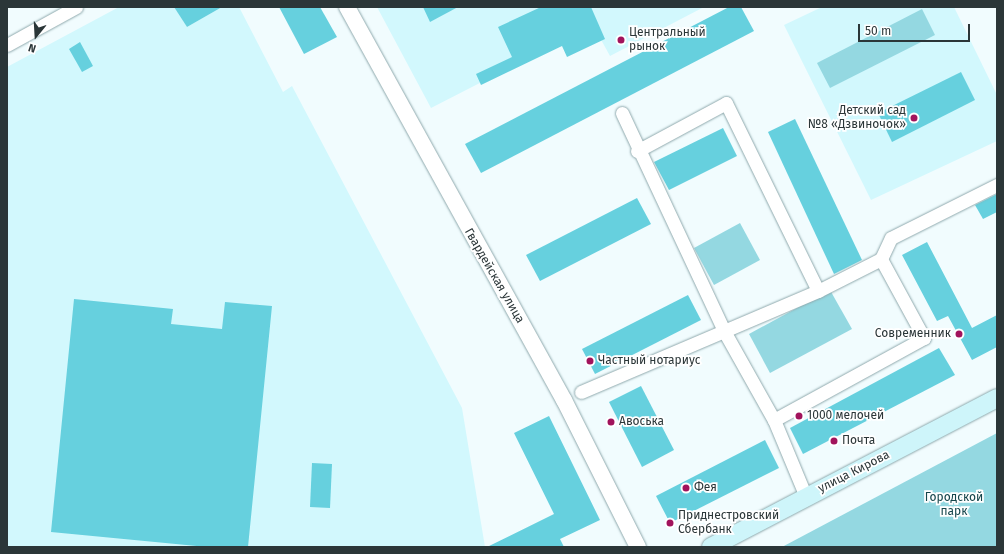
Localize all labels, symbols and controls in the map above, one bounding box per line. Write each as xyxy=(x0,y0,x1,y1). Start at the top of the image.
north arrow xyxy=(16,16,56,56)
scale bar xyxy=(860,16,972,42)
text: 50 m xyxy=(865,24,891,38)
place label: Центральный рынок xyxy=(629,26,706,54)
marker: Центральный рынок xyxy=(616,35,626,45)
text: N xyxy=(27,41,38,55)
place label: Детский сад №8 «Дзвиночок» xyxy=(808,104,906,132)
marker: Детский сад №8 «Дзвиночок» xyxy=(909,113,919,123)
street label: Гвардейская улица xyxy=(461,226,527,326)
place label: Современник xyxy=(875,327,951,341)
marker: Современник xyxy=(954,329,964,339)
place label: Частный нотариус xyxy=(598,354,701,368)
marker: Частный нотариус xyxy=(585,356,595,366)
place label: 1000 мелочей xyxy=(807,409,884,423)
marker: 1000 мелочей xyxy=(794,411,804,421)
place label: Авоська xyxy=(619,415,664,429)
marker: Авоська xyxy=(606,417,616,427)
place label: Почта xyxy=(842,434,875,448)
marker: Почта xyxy=(829,436,839,446)
street label: улица Кирова xyxy=(816,448,892,496)
place label: Фея xyxy=(694,481,717,495)
marker: Фея xyxy=(681,483,691,493)
park label: Городской парк xyxy=(925,491,983,519)
place label: Приднестровский Сбербанк xyxy=(678,509,779,537)
marker: Приднестровский Сбербанк xyxy=(665,518,675,528)

